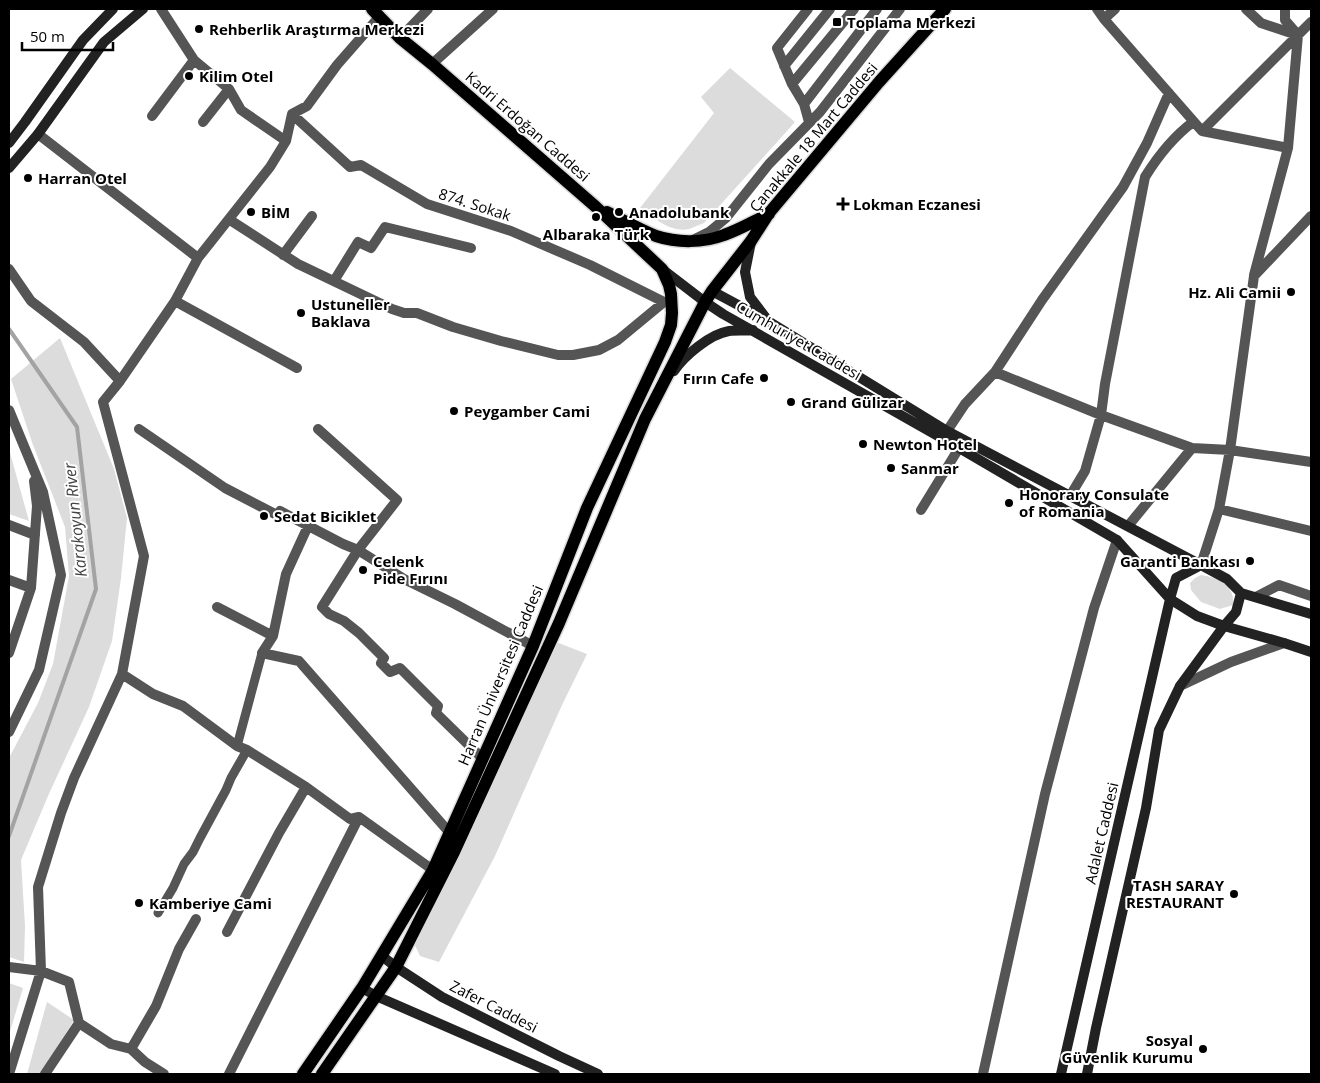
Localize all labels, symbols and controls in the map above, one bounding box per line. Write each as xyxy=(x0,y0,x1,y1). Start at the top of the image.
place label: Toplama Merkezi xyxy=(847,12,976,32)
marker: Toplama Merkezi xyxy=(831,16,843,28)
place label: Rehberlik Araştırma Merkezi xyxy=(209,19,424,39)
scale bar xyxy=(22,20,114,52)
marker: Rehberlik Araştırma Merkezi xyxy=(193,23,205,35)
text: 50 m xyxy=(30,26,65,46)
street label: Çanakkale 18 Mart Caddesi xyxy=(745,58,881,216)
place label: Kilim Otel xyxy=(199,66,273,86)
street label: Kadri Erdoğan Caddesi xyxy=(462,67,594,185)
marker: Kilim Otel xyxy=(183,70,195,82)
place label: Harran Otel xyxy=(38,168,127,188)
marker: Harran Otel xyxy=(22,172,34,184)
street label: 874. Sokak xyxy=(436,183,514,225)
place label: Lokman Eczanesi xyxy=(853,194,981,214)
marker: Lokman Eczanesi xyxy=(837,198,849,210)
place label: BİM xyxy=(261,202,290,222)
place label: Anadolubank xyxy=(629,202,730,222)
marker: BİM xyxy=(245,206,257,218)
marker: Anadolubank xyxy=(613,206,625,218)
marker: Albaraka Türk xyxy=(590,211,602,223)
place label: Albaraka Türk xyxy=(543,224,650,244)
place label: Hz. Ali Camii xyxy=(1188,282,1281,302)
marker: Hz. Ali Camii xyxy=(1285,286,1297,298)
place label: Ustuneller Baklava xyxy=(311,294,390,331)
street label: Cumhuriyet Caddesi xyxy=(733,296,865,384)
marker: Ustuneller Baklava xyxy=(295,307,307,319)
place label: Fırın Cafe xyxy=(683,368,754,388)
marker: Fırın Cafe xyxy=(758,372,770,384)
place label: Grand Gülizar xyxy=(801,392,904,412)
marker: Grand Gülizar xyxy=(785,396,797,408)
place label: Peygamber Cami xyxy=(464,401,590,421)
marker: Peygamber Cami xyxy=(448,405,460,417)
place label: Newton Hotel xyxy=(873,434,977,454)
marker: Newton Hotel xyxy=(857,438,869,450)
place label: Sanmar xyxy=(901,458,959,478)
water label: Karakoyun River xyxy=(58,461,92,578)
marker: Sanmar xyxy=(885,462,897,474)
place label: Honorary Consulate of Romania xyxy=(1019,484,1169,521)
marker: Honorary Consulate of Romania xyxy=(1003,497,1015,509)
place label: Sedat Biciklet xyxy=(274,506,377,526)
marker: Sedat Biciklet xyxy=(258,510,270,522)
place label: Celenk Pide Fırını xyxy=(373,551,448,588)
place label: Garanti Bankası xyxy=(1120,551,1240,571)
marker: Garanti Bankası xyxy=(1244,555,1256,567)
marker: Celenk Pide Fırını xyxy=(357,564,369,576)
street label: Harran Üniversitesi Caddesi xyxy=(453,582,547,768)
street label: Adalet Caddesi xyxy=(1080,780,1122,886)
place label: TASH SARAY RESTAURANT xyxy=(1126,875,1225,912)
marker: TASH SARAY RESTAURANT xyxy=(1228,888,1240,900)
place label: Kamberiye Cami xyxy=(149,893,272,913)
marker: Kamberiye Cami xyxy=(133,897,145,909)
street label: Zafer Caddesi xyxy=(447,975,541,1037)
place label: Sosyal Güvenlik Kurumu xyxy=(1062,1030,1193,1067)
marker: Sosyal Güvenlik Kurumu xyxy=(1197,1043,1209,1055)

